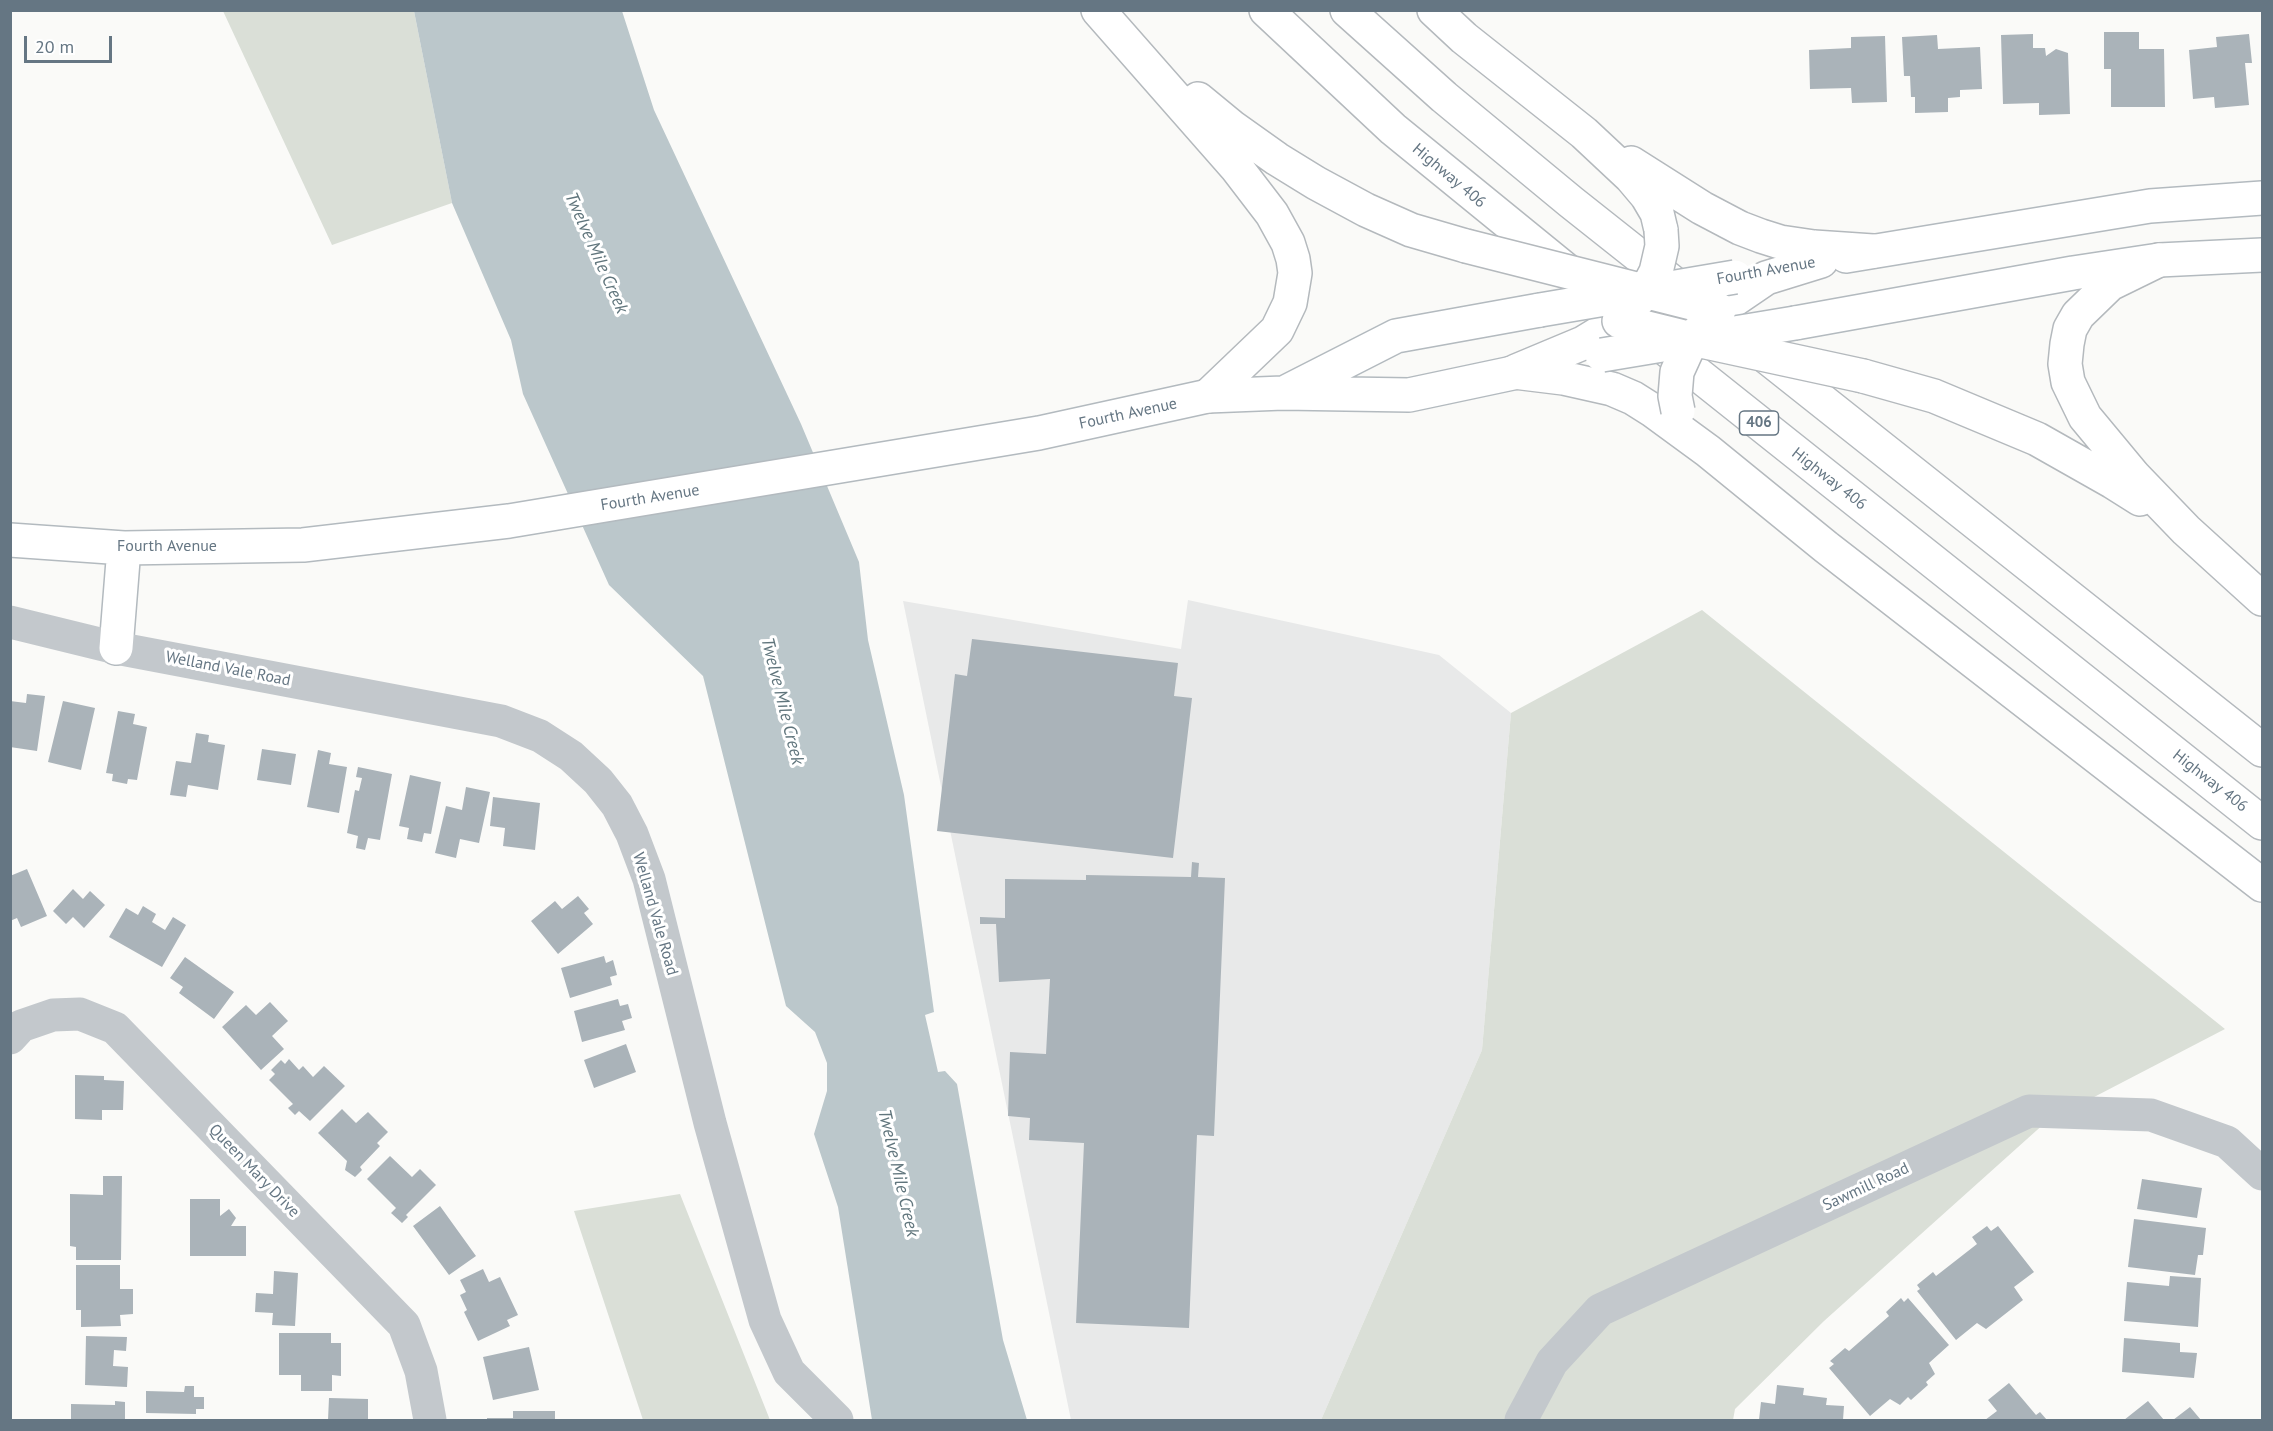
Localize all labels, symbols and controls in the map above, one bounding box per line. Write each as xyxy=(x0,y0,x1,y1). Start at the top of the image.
scale bar xyxy=(27,24,116,62)
text: 20 m xyxy=(35,35,74,58)
street label: Highway 406 xyxy=(1408,140,1490,212)
water label: Twelve Mile Creek xyxy=(560,189,632,317)
street label: Fourth Avenue xyxy=(1715,253,1817,289)
street label: Fourth Avenue xyxy=(1077,394,1179,434)
road number: 406 xyxy=(1740,411,1778,435)
street label: Highway 406 xyxy=(1788,444,1870,514)
street label: Fourth Avenue xyxy=(599,481,701,515)
street label: Fourth Avenue xyxy=(117,536,217,556)
water label: Twelve Mile Creek xyxy=(756,635,808,767)
street label: Welland Vale Road xyxy=(164,647,292,691)
street label: Highway 406 xyxy=(2169,746,2251,816)
street label: Welland Vale Road xyxy=(628,850,682,978)
water label: Twelve Mile Creek xyxy=(873,1107,923,1239)
street label: Queen Mary Drive xyxy=(205,1120,303,1222)
street label: Sawmill Road xyxy=(1820,1159,1912,1215)

